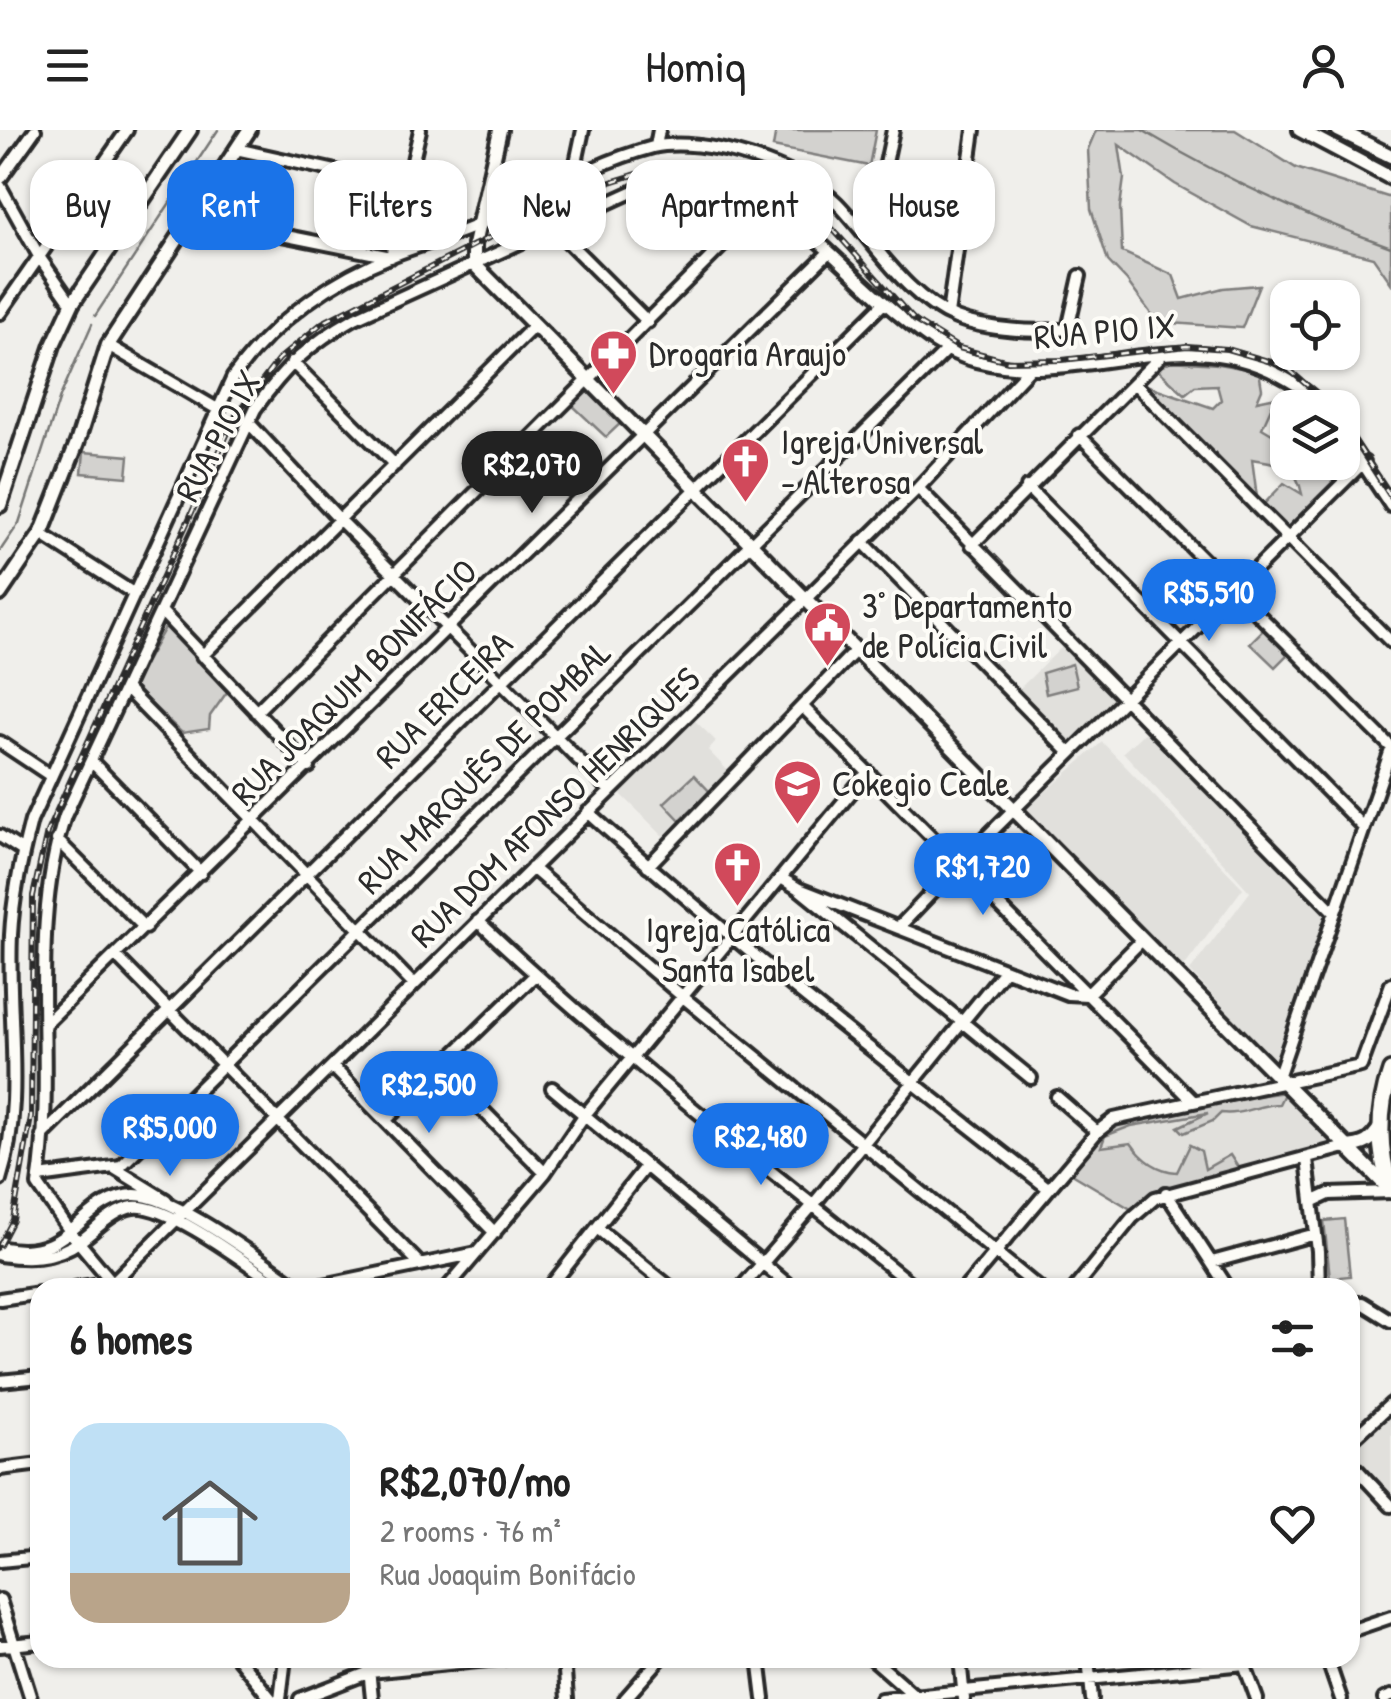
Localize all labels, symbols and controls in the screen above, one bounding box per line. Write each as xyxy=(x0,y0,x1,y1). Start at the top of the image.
text: Homiq xyxy=(645,35,746,96)
icon: menu xyxy=(40,38,95,93)
icon: person xyxy=(1296,38,1351,93)
chip: Buy xyxy=(30,160,147,250)
chip: Rent xyxy=(167,160,294,250)
chip: Filters xyxy=(314,160,467,250)
chip: New xyxy=(487,160,606,250)
chip: Apartment xyxy=(626,160,833,250)
chip: House xyxy=(853,160,995,250)
map controls xyxy=(1270,280,1360,480)
button: locate xyxy=(1270,280,1360,370)
street label: RUA PIO IX xyxy=(1032,301,1178,360)
pharmacy icon: Drogaria Araujo xyxy=(588,328,640,396)
place label: Drogaria Araujo xyxy=(649,330,846,377)
street label: RUA PIO IX xyxy=(163,362,272,510)
button: layers xyxy=(1270,390,1360,480)
place label: Igreja Universal - Alterosa xyxy=(781,418,984,505)
pin: R$2,070 xyxy=(440,431,624,516)
church icon: Igreja Universal - Alterosa xyxy=(720,436,772,504)
text: R$2,070 xyxy=(484,442,580,485)
street label: RUA JOAQUIM BONIFÁCIO xyxy=(220,548,487,815)
pin: R$5,510 xyxy=(1117,559,1301,644)
text: R$5,510 xyxy=(1164,570,1254,613)
place label: 3° Departamento de Polícia Civil xyxy=(862,582,1072,669)
public building icon: 3° Departamento de Polícia Civil xyxy=(801,600,853,668)
street label: RUA ERICEIRA xyxy=(365,621,522,778)
street label: RUA MARQUÊS DE POMBAL xyxy=(346,629,621,904)
street label: RUA DOM AFONSO HENRIQUES xyxy=(400,656,710,957)
school or university icon: Cokegio Ceale xyxy=(771,758,823,826)
place label: Cokegio Ceale xyxy=(832,760,1009,807)
pin: R$1,720 xyxy=(891,833,1075,918)
church icon: Igreja Católica Santa Isabel xyxy=(712,840,764,908)
text: R$1,720 xyxy=(936,844,1030,887)
place label: Igreja Católica Santa Isabel xyxy=(646,906,831,993)
pin: R$2,500 xyxy=(337,1051,521,1136)
text: R$2,500 xyxy=(382,1062,476,1105)
pin: R$5,000 xyxy=(78,1094,262,1179)
pin: R$2,480 xyxy=(669,1103,853,1188)
text: R$5,000 xyxy=(123,1105,217,1148)
text: R$2,480 xyxy=(715,1114,807,1157)
text: 6 homes xyxy=(70,1310,192,1367)
icon: filters xyxy=(1265,1311,1320,1366)
text: R$2,070/mo xyxy=(380,1452,570,1509)
icon: home xyxy=(150,1463,270,1583)
icon: heart xyxy=(1265,1496,1320,1551)
text: 2 rooms · 76 m² xyxy=(380,1509,561,1552)
text: Rua Joaquim Bonifácio xyxy=(380,1552,636,1595)

